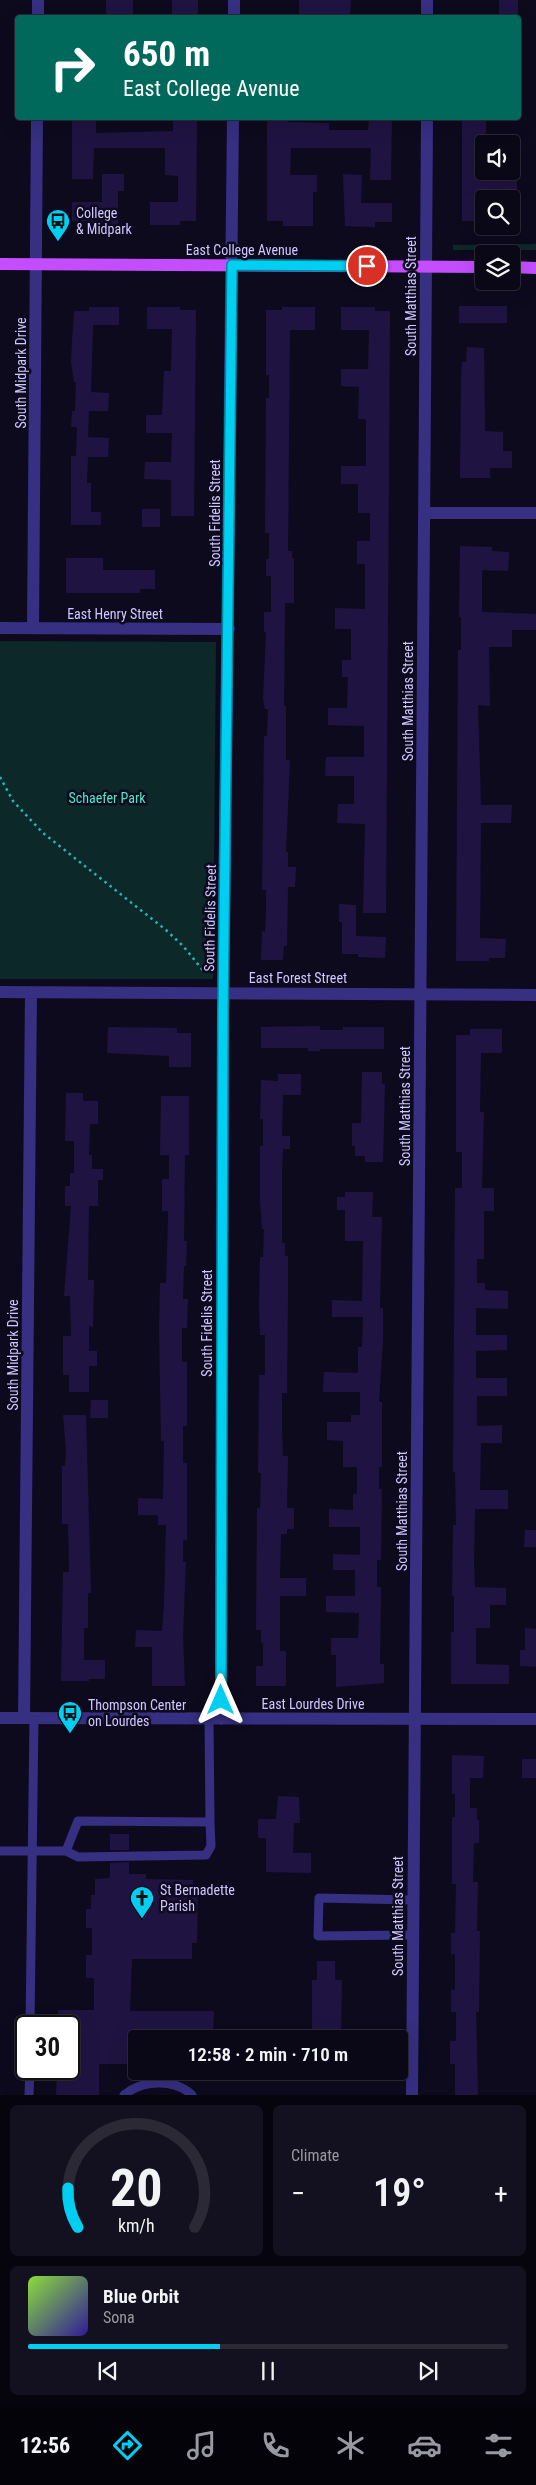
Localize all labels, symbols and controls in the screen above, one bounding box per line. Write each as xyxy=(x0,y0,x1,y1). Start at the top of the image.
text: 650 m xyxy=(123,34,210,75)
icon: right xyxy=(40,35,105,100)
text: East College Avenue xyxy=(123,76,300,101)
map controls xyxy=(475,135,520,290)
button: sound xyxy=(475,135,520,180)
button: search xyxy=(475,190,520,235)
place label: College & Midpark xyxy=(76,205,132,237)
bus stop icon: College & Midpark xyxy=(45,208,71,242)
street label: South Matthias Street xyxy=(403,236,419,356)
street label: East College Avenue xyxy=(186,242,299,258)
pin xyxy=(346,245,388,287)
button: layers xyxy=(475,245,520,290)
icon: arrive xyxy=(353,252,381,280)
street label: South Midpark Drive xyxy=(13,317,29,429)
street label: South Fidelis Street xyxy=(207,459,223,567)
street label: East Henry Street xyxy=(67,606,163,622)
street label: South Matthias Street xyxy=(400,641,416,761)
park label: Schaefer Park xyxy=(68,790,146,806)
street label: South Fidelis Street xyxy=(201,864,219,972)
street label: East Forest Street xyxy=(249,970,347,986)
street label: South Matthias Street xyxy=(397,1046,413,1166)
street label: South Fidelis Street xyxy=(199,1269,215,1377)
street label: South Midpark Drive xyxy=(5,1299,21,1411)
street label: South Matthias Street xyxy=(394,1451,410,1571)
position arrow xyxy=(194,1673,246,1725)
street label: East Lourdes Drive xyxy=(261,1696,365,1712)
place label: Thompson Center on Lourdes xyxy=(88,1697,186,1729)
bus stop icon: Thompson Center on Lourdes xyxy=(57,1700,83,1734)
street label: South Matthias Street xyxy=(390,1856,406,1976)
place label: St Bernadette Parish xyxy=(160,1882,235,1914)
church icon: St Bernadette Parish xyxy=(129,1885,155,1919)
speed limit sign: 30 xyxy=(15,2015,80,2080)
text: 12:58 · 2 min · 710 m xyxy=(188,2043,348,2066)
text: Climate xyxy=(291,2146,339,2165)
text: 20 xyxy=(110,2158,163,2219)
text: 19° xyxy=(373,2171,426,2215)
text: − xyxy=(291,2177,305,2210)
text: + xyxy=(494,2177,508,2210)
text: km/h xyxy=(118,2215,155,2236)
text: Blue Orbit xyxy=(103,2285,179,2308)
text: Sona xyxy=(103,2308,135,2327)
icon: previous xyxy=(94,2357,122,2385)
icon: pause xyxy=(254,2357,282,2385)
icon: next xyxy=(414,2357,442,2385)
icon: directions xyxy=(110,2428,145,2463)
icon: music xyxy=(184,2428,219,2463)
icon: phone xyxy=(258,2428,293,2463)
icon: climate xyxy=(333,2428,368,2463)
icon: car xyxy=(407,2428,442,2463)
icon: filters xyxy=(481,2428,516,2463)
text: 12:56 xyxy=(20,2433,70,2458)

